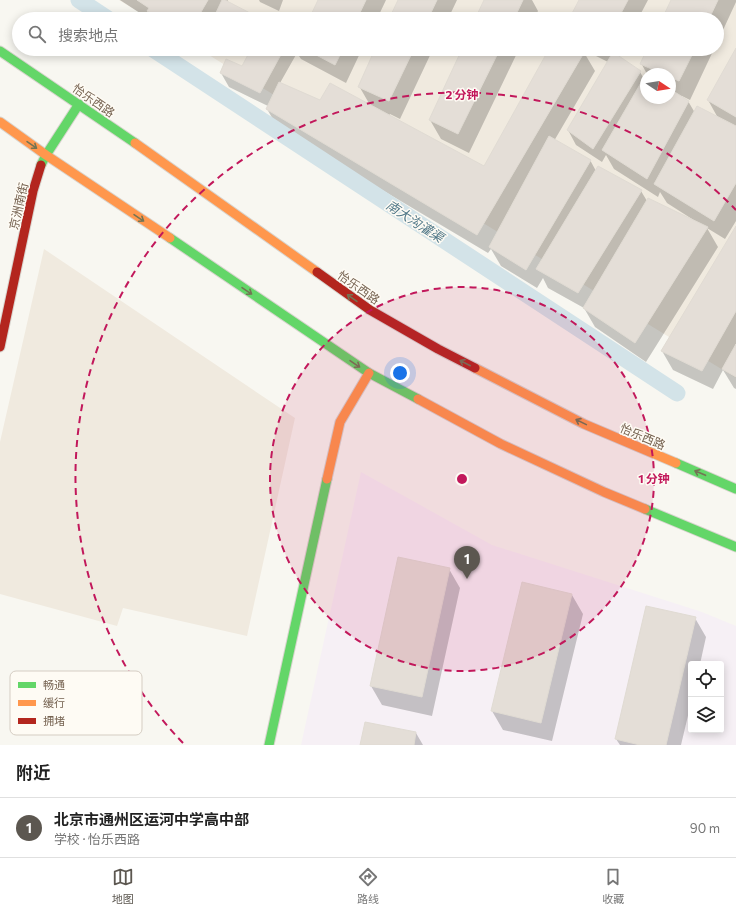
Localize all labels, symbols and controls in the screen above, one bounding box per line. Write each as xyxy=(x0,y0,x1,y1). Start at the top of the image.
search box xyxy=(12,12,724,56)
icon: search xyxy=(26,23,48,45)
text: 搜索地点 xyxy=(58,26,118,44)
north arrow xyxy=(640,68,676,104)
street label: 怡乐西路 xyxy=(70,80,118,120)
text: 2 分钟 xyxy=(445,87,479,101)
one-way arrow xyxy=(26,141,37,149)
street label: 京洲南街 xyxy=(6,181,30,231)
water label: 南大沟灌渠 xyxy=(383,197,448,246)
one-way arrow xyxy=(133,214,144,222)
street label: 怡乐西路 xyxy=(335,267,383,307)
one-way arrow xyxy=(241,287,252,295)
one-way arrow xyxy=(347,294,358,302)
one-way arrow xyxy=(459,359,471,366)
one-way arrow xyxy=(349,360,361,368)
your location xyxy=(390,363,410,383)
one-way arrow xyxy=(575,418,587,425)
street label: 怡乐西路 xyxy=(618,420,668,452)
one-way arrow xyxy=(695,469,707,476)
text: 1 分钟 xyxy=(638,471,670,485)
centre of rings xyxy=(455,472,469,486)
pin: 1 xyxy=(454,546,480,579)
map controls xyxy=(688,661,724,733)
button: locate xyxy=(688,661,724,697)
legend xyxy=(10,671,142,735)
text: 畅通 xyxy=(43,678,65,691)
text: 缓行 xyxy=(43,696,65,709)
button: layers xyxy=(688,697,724,733)
text: 拥堵 xyxy=(43,714,65,727)
text: 附近 xyxy=(16,762,50,783)
text: 北京市通州区运河中学高中部 xyxy=(54,810,249,828)
text: 1 xyxy=(26,820,32,836)
text: 90 m xyxy=(690,820,720,836)
text: 学校 · 怡乐西路 xyxy=(54,831,140,847)
tab: 地图 xyxy=(112,866,134,906)
tab: 路线 xyxy=(357,866,379,906)
tab: 收藏 xyxy=(602,866,624,906)

